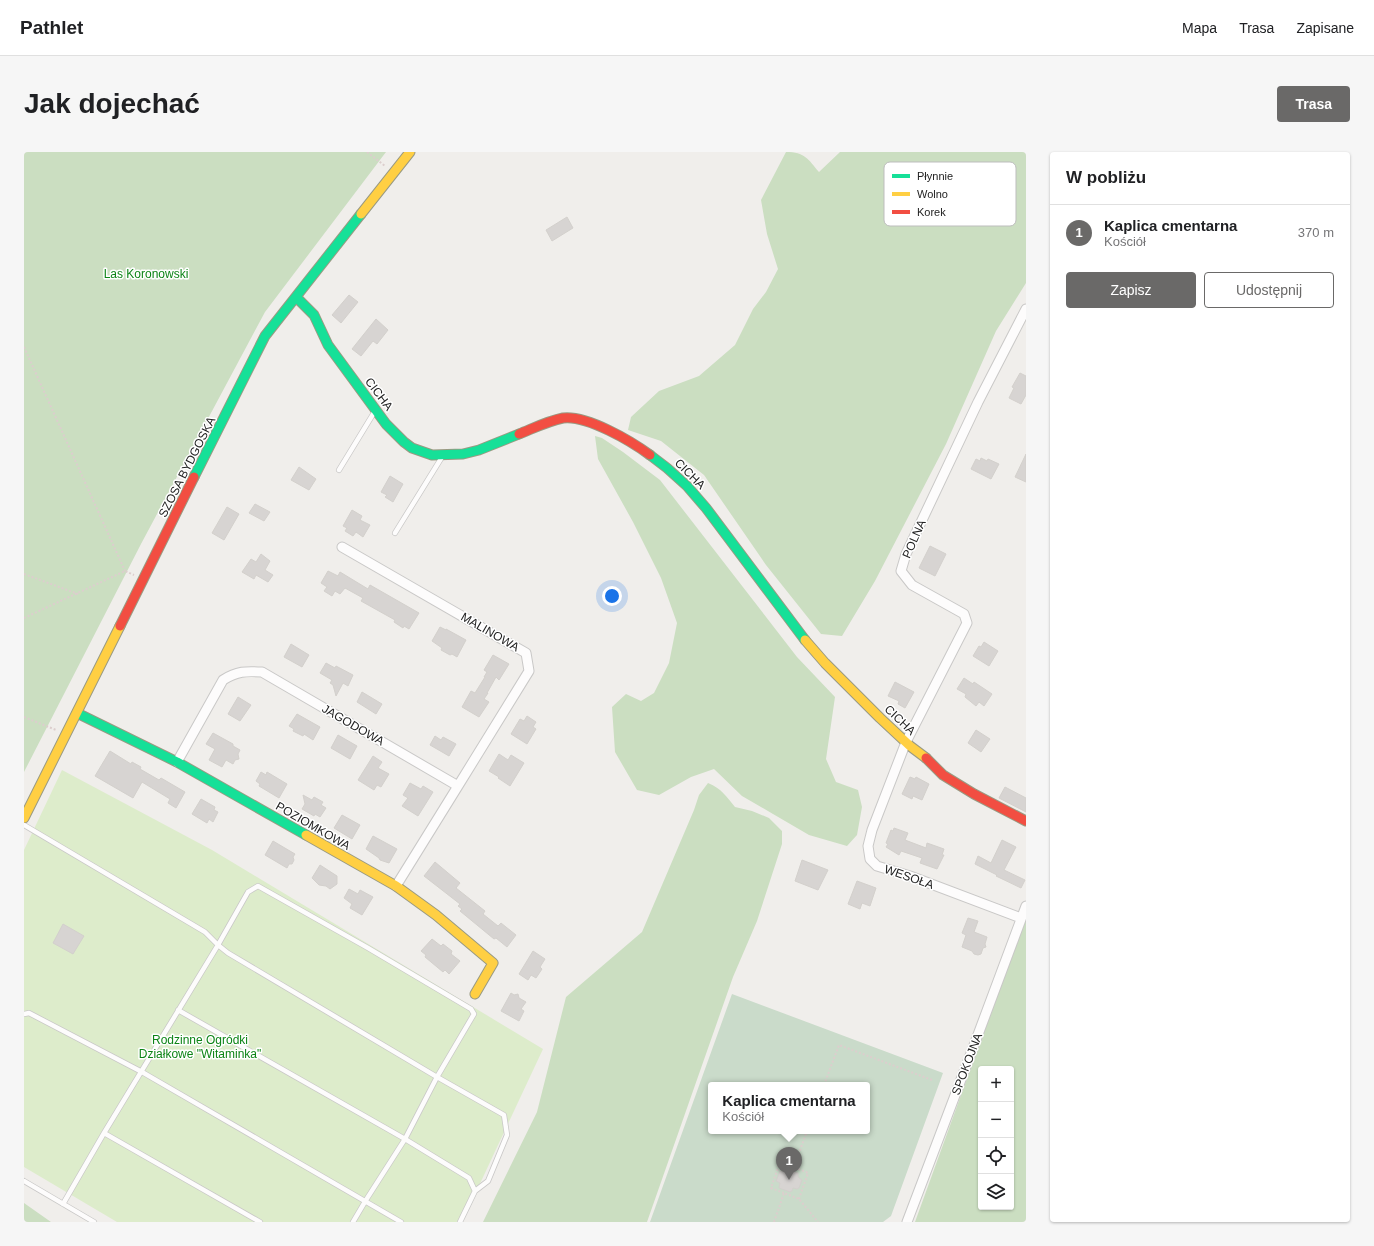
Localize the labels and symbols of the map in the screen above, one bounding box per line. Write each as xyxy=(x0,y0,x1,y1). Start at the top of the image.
legend xyxy=(884,162,1016,226)
text: Płynnie xyxy=(917,170,953,182)
text: Wolno xyxy=(917,188,948,200)
text: Korek xyxy=(917,206,946,218)
park label: Las Koronowski xyxy=(104,267,188,281)
street label: CICHA xyxy=(362,375,396,413)
street label: SZOSA BYDGOSKA xyxy=(156,415,218,519)
street label: CICHA xyxy=(672,456,708,492)
street label: POLNA xyxy=(899,518,929,560)
your location xyxy=(602,586,622,606)
street label: MALINOWA xyxy=(458,610,522,654)
street label: JAGODOWA xyxy=(319,702,387,748)
street label: CICHA xyxy=(882,702,918,738)
street label: POZIOMKOWA xyxy=(273,799,353,853)
street label: WESOŁA xyxy=(882,862,936,892)
street label: SPOKOJNA xyxy=(949,1031,985,1097)
park label: Rodzinne Ogródki Działkowe "Witaminka" xyxy=(139,1033,261,1061)
pin: 1 xyxy=(776,1147,802,1180)

